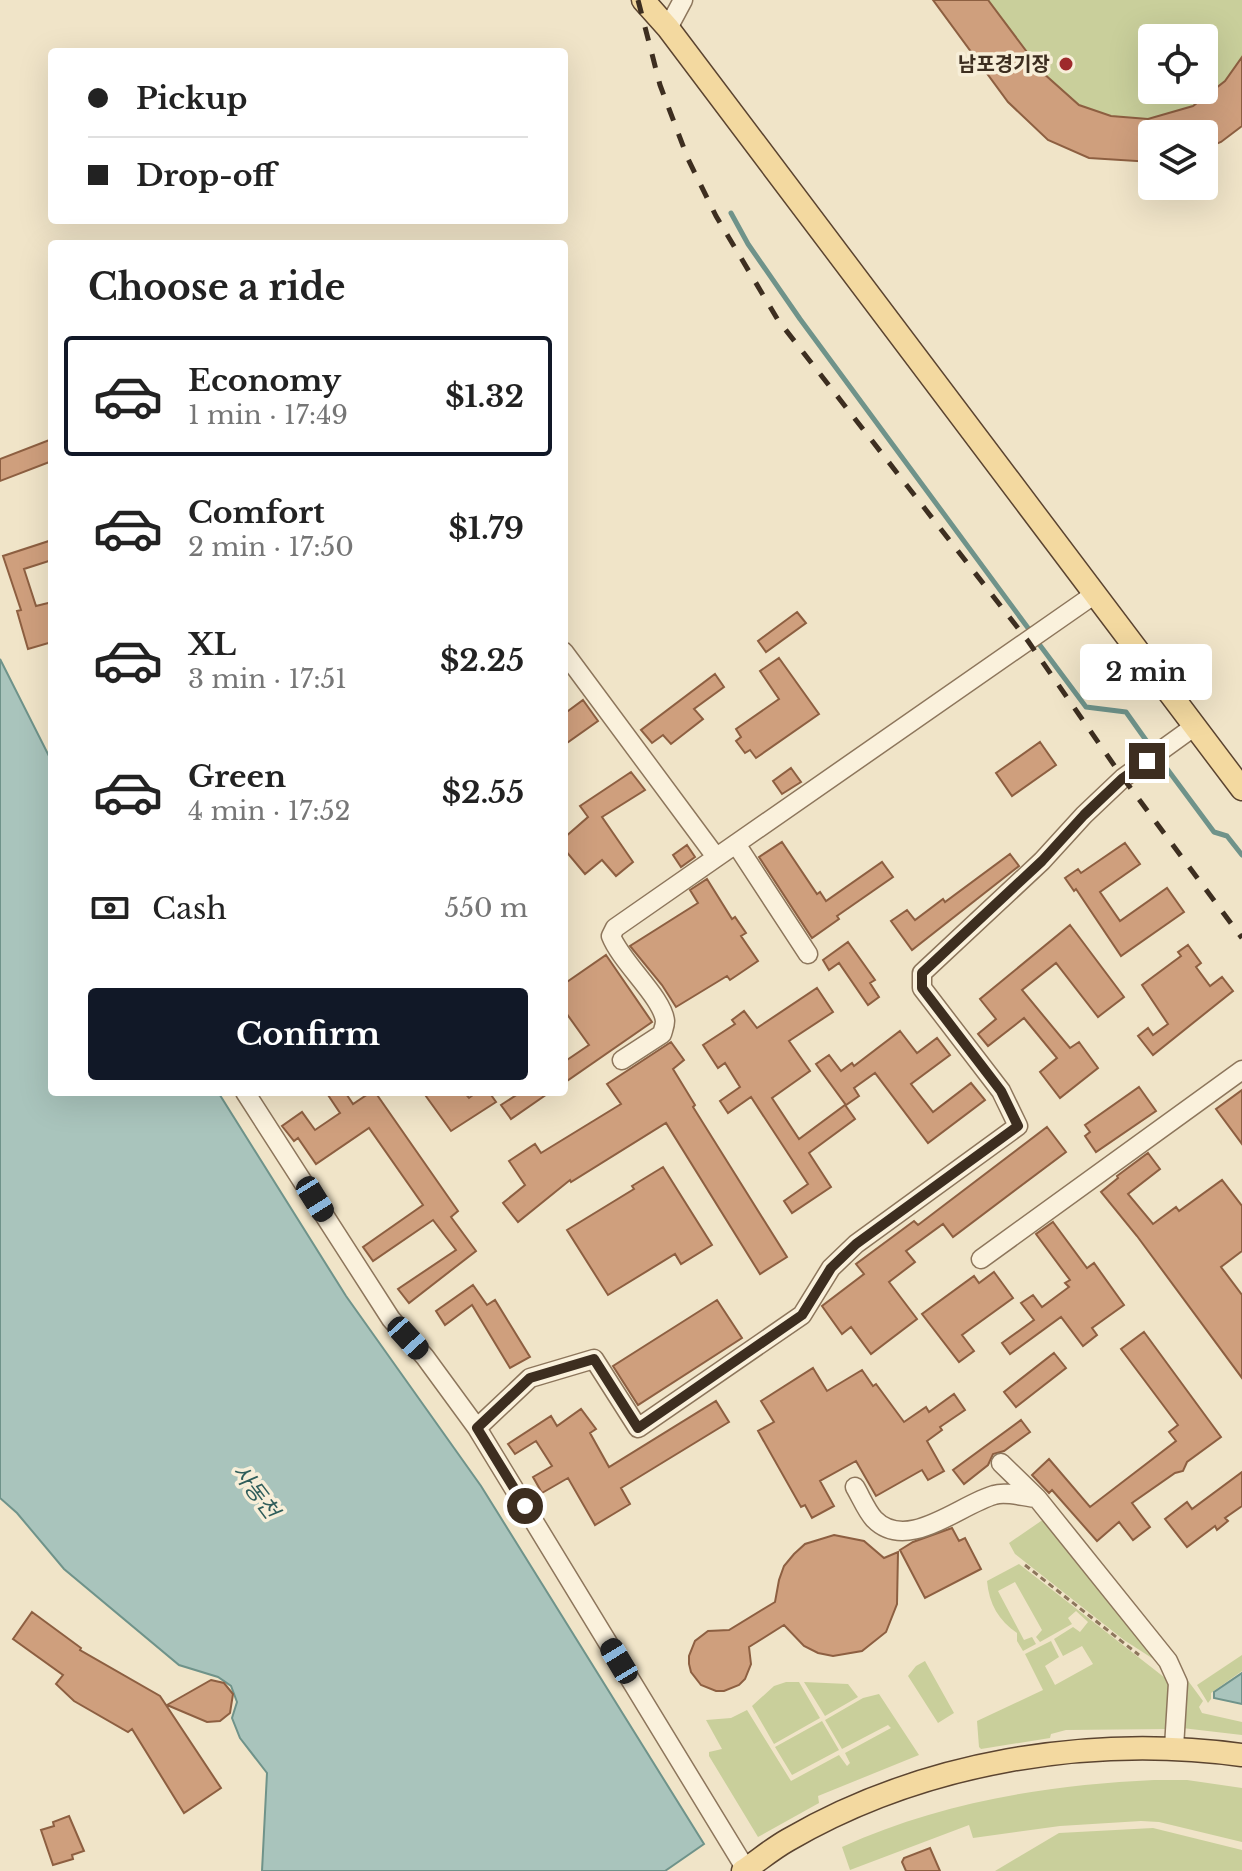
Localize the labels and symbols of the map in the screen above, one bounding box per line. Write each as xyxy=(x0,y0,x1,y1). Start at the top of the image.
place label: 남포경기장 xyxy=(958,52,1050,76)
marker: 남포경기장 xyxy=(1057,55,1075,73)
callout: 2 min xyxy=(1081,645,1213,701)
route end xyxy=(1129,743,1165,779)
car xyxy=(292,1172,338,1226)
car xyxy=(383,1312,433,1364)
water label: 사동천 xyxy=(227,1459,286,1526)
route start xyxy=(507,1488,543,1524)
car xyxy=(596,1634,642,1688)

